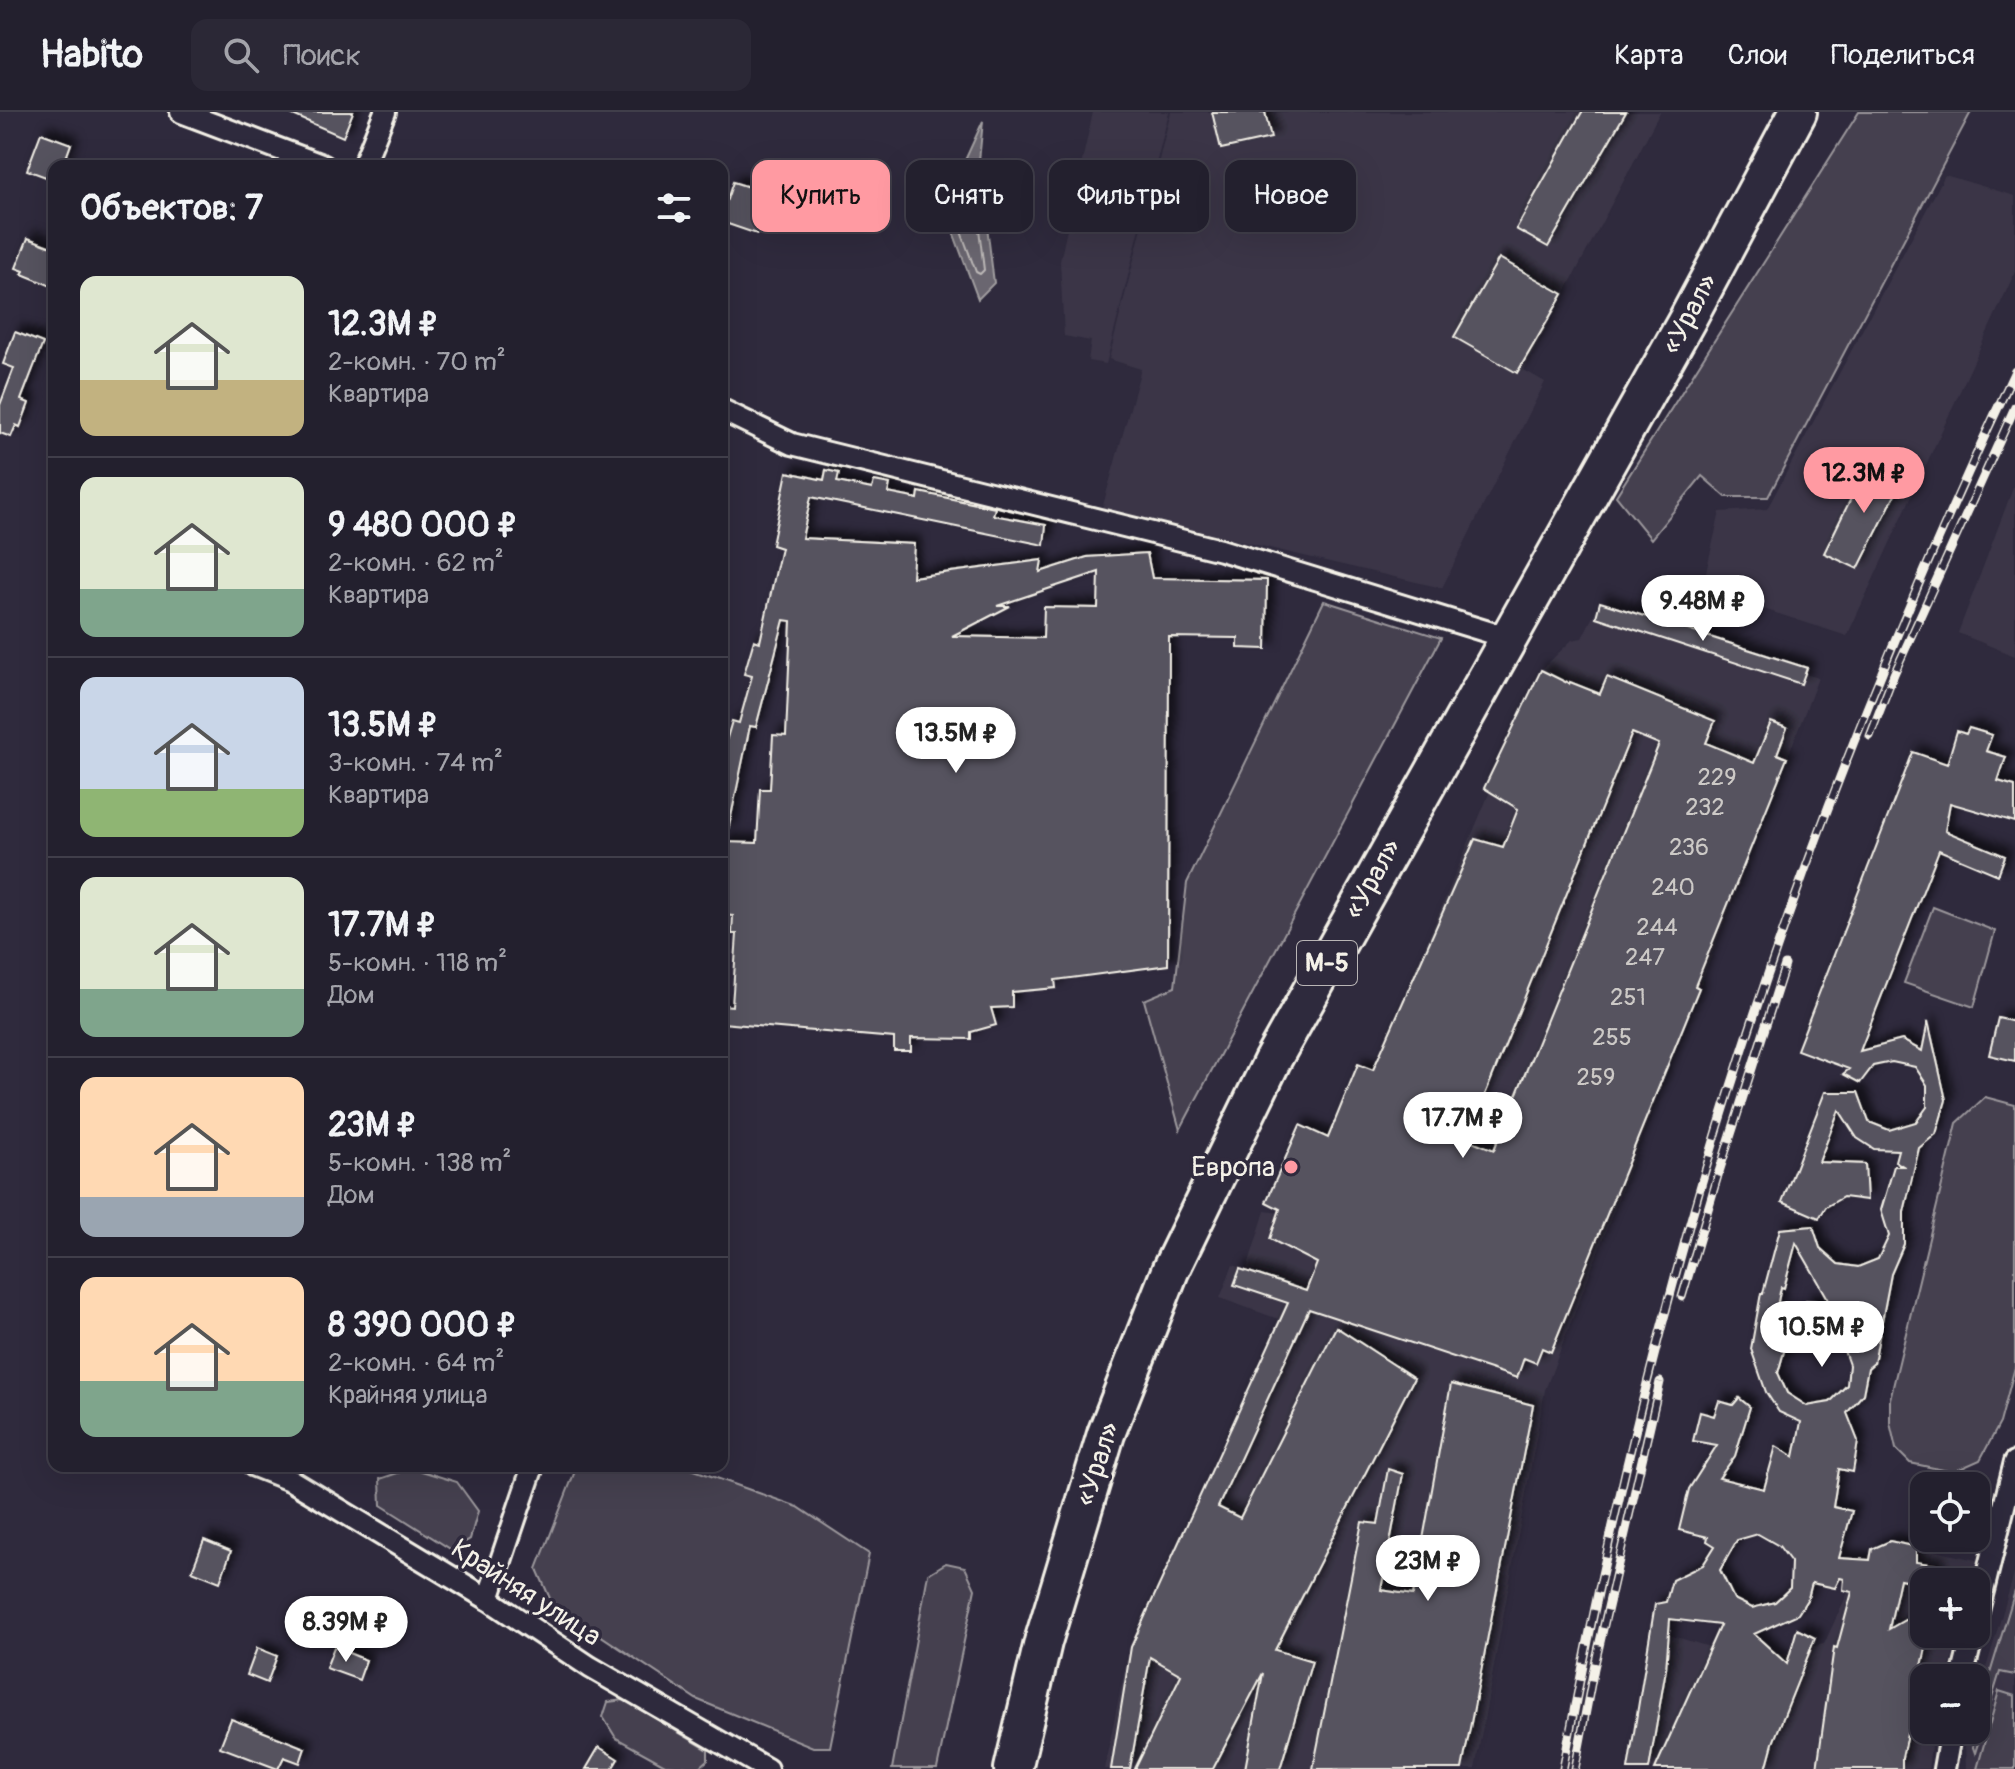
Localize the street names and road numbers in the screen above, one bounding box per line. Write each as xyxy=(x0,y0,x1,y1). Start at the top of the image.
street label: «Урал» xyxy=(1654,268,1726,360)
street label: «Урал» xyxy=(1337,833,1409,925)
road number: М-5 xyxy=(1297,941,1357,985)
street label: «Урал» xyxy=(1068,1418,1128,1510)
street label: Крайняя улица xyxy=(444,1532,608,1654)

